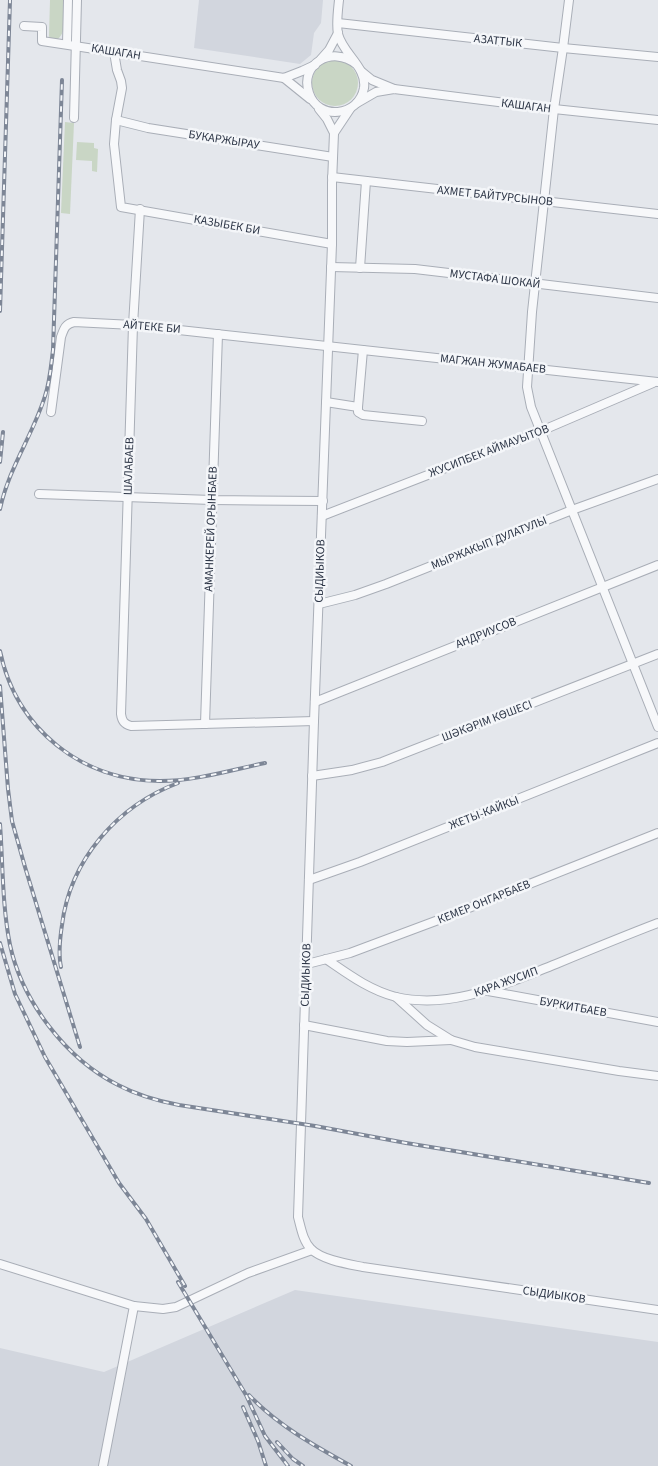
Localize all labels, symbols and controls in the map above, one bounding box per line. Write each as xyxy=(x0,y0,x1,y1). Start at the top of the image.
street label: АЗАТТЫК xyxy=(473,30,523,52)
street label: КАШАГАН xyxy=(90,40,142,64)
street label: КАШАГАН xyxy=(500,95,552,117)
street label: БУКАРЖЫРАУ xyxy=(187,126,262,154)
street label: АХМЕТ БАЙТУРСЫНОВ xyxy=(436,181,554,211)
street label: КАЗЫБЕК БИ xyxy=(192,211,262,239)
street label: МУСТАФА ШОКАЙ xyxy=(449,265,541,293)
street label: АЙТЕКЕ БИ xyxy=(123,316,181,338)
street label: МАГЖАН ЖУМАБАЕВ xyxy=(439,350,547,378)
street label: ЖУСИПБЕК АЙМАУЫТОВ xyxy=(426,420,552,482)
street label: ШАЛАБАЕВ xyxy=(119,437,139,495)
street label: АМАНКЕРЕЙ ОРЫНБАЕВ xyxy=(200,466,222,592)
street label: МЫРЖАКЫП ДУЛАТУЛЫ xyxy=(428,512,550,574)
street label: СЫДИЫКОВ xyxy=(310,539,330,603)
street label: АНДРИУСОВ xyxy=(453,613,519,653)
street label: ШӘКӘРІМ КӨШЕСІ xyxy=(439,696,535,746)
street label: ЖЕТЫ-КАЙКЫ xyxy=(446,792,522,834)
street label: КЕМЕР ОНГАРБАЕВ xyxy=(435,876,533,928)
street label: СЫДИЫКОВ xyxy=(296,943,316,1007)
street label: КАРА ЖУСИП xyxy=(472,963,540,1001)
street label: БУРКИТБАЕВ xyxy=(538,993,608,1021)
street label: СЫДИЫКОВ xyxy=(521,1282,587,1308)

